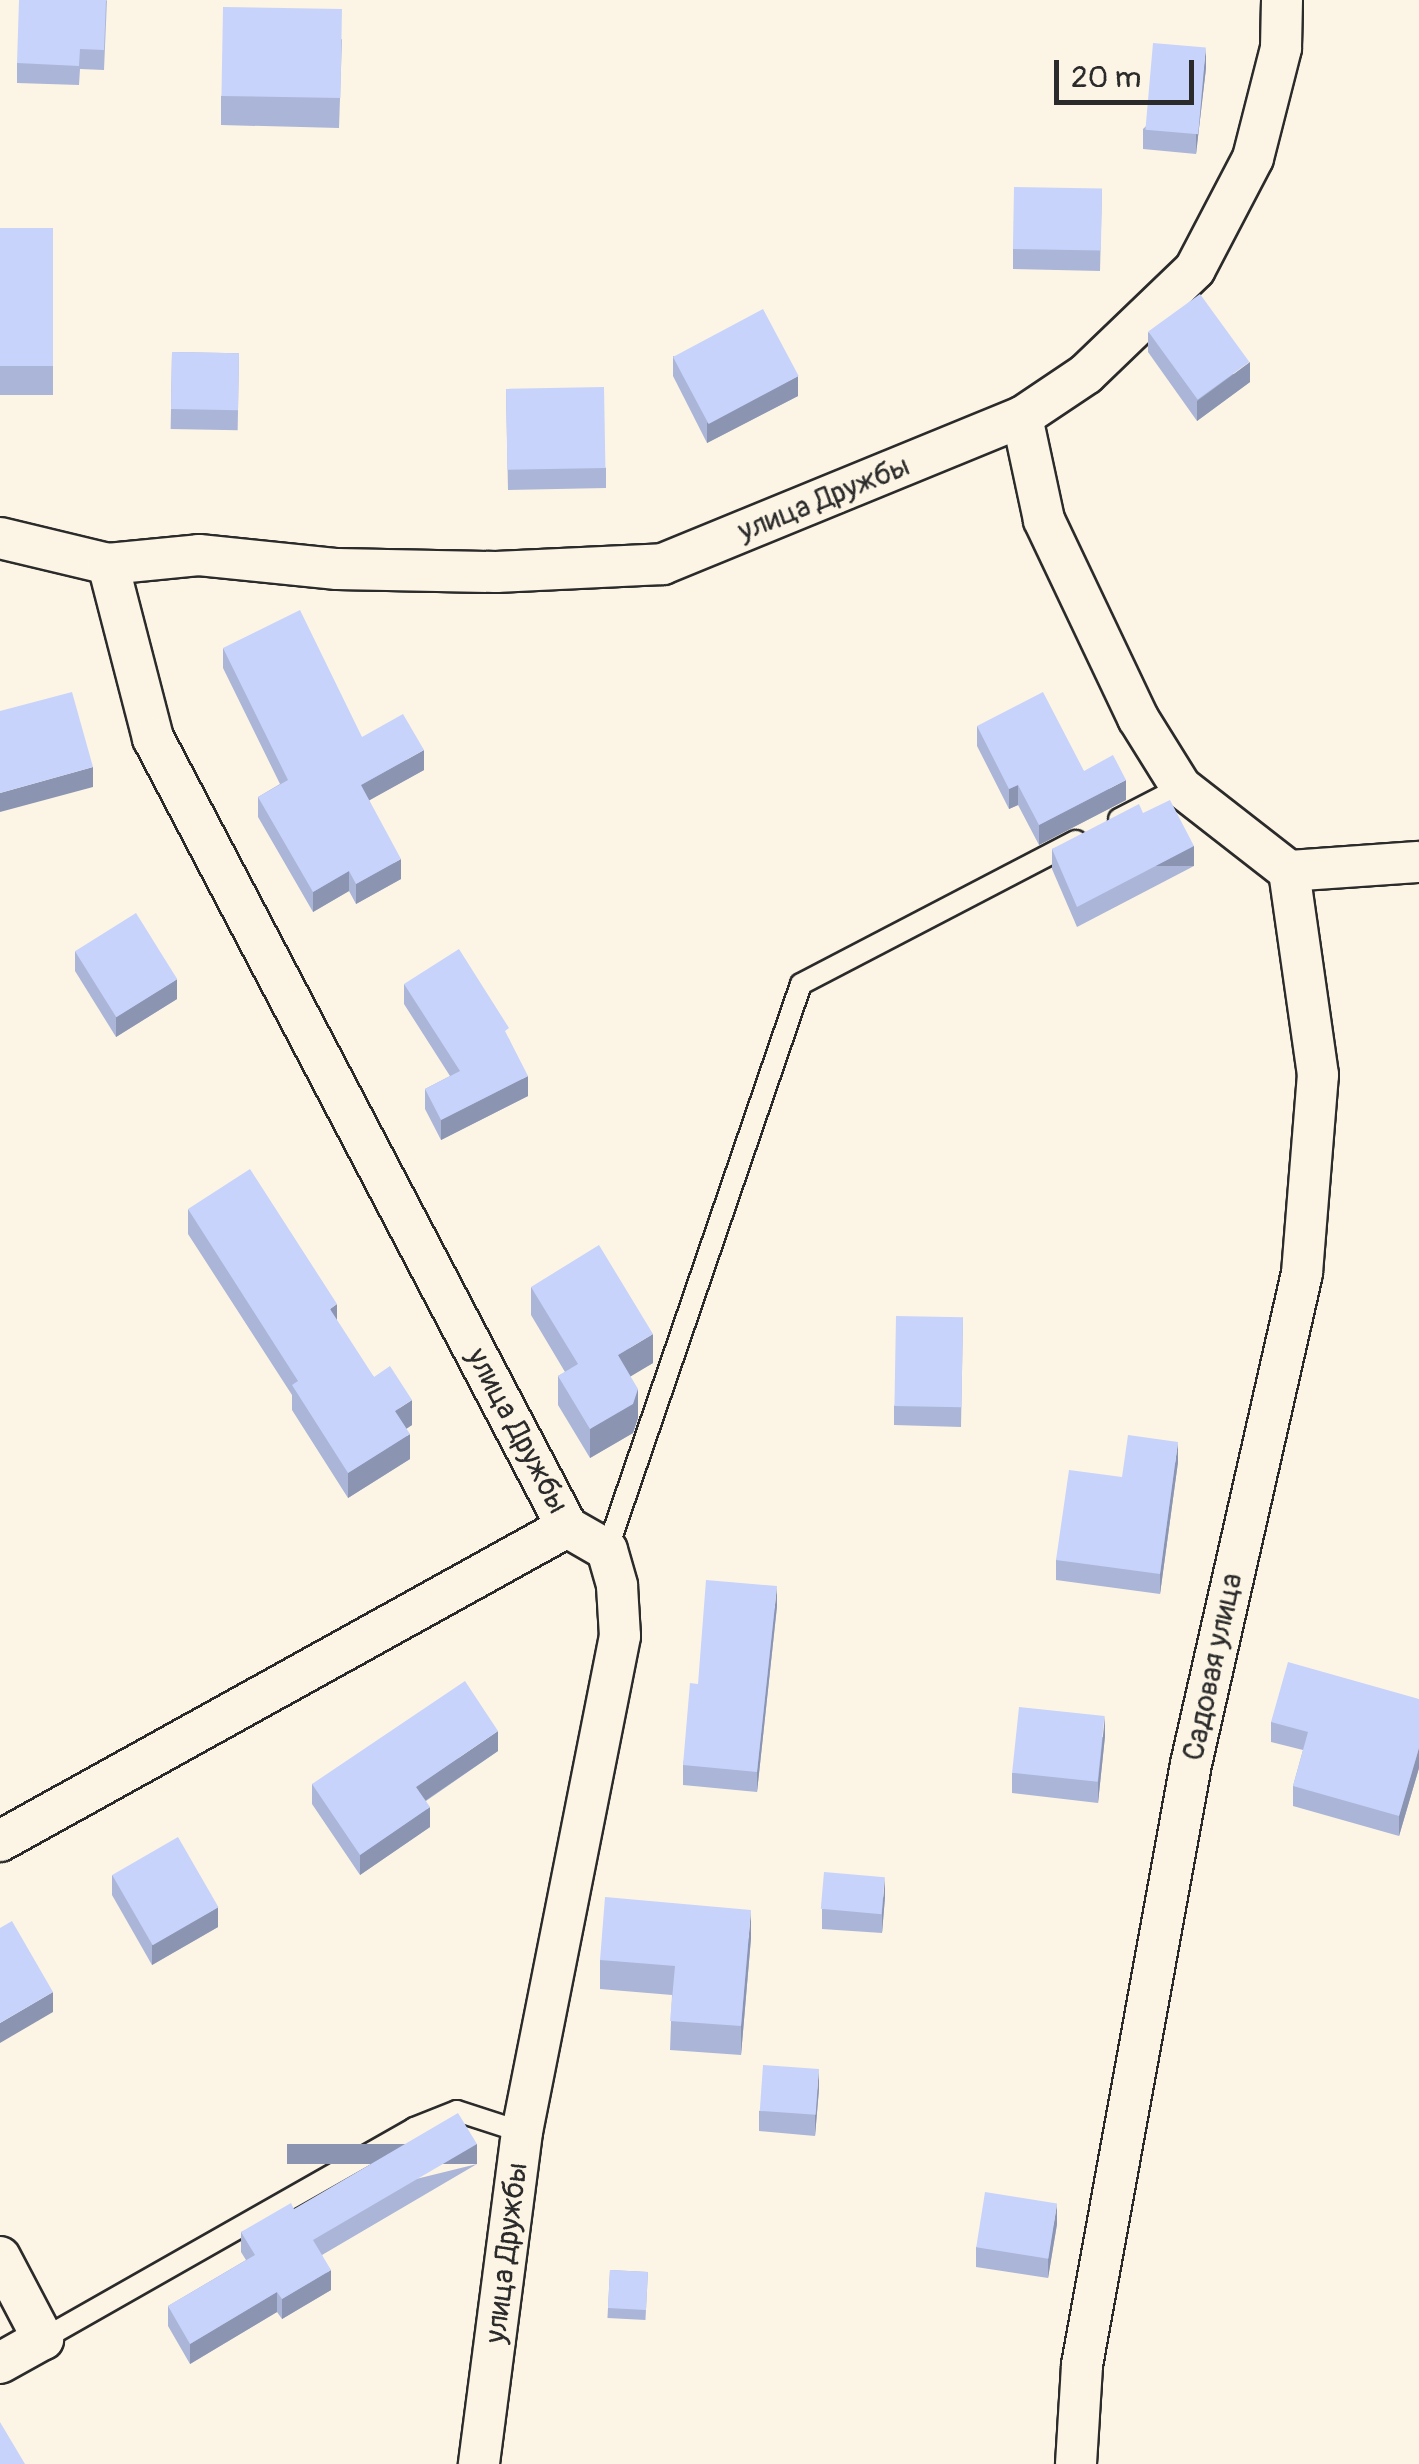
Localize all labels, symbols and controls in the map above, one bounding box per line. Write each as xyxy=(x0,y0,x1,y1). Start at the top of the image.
scale bar xyxy=(1059,40,1199,102)
text: 20 m xyxy=(1071,59,1141,96)
street label: улица Дружбы xyxy=(733,448,915,550)
street label: улица Дружбы xyxy=(458,1342,576,1520)
street label: Садовая улица xyxy=(1176,1570,1250,1764)
street label: улица Дружбы xyxy=(478,2161,536,2345)

